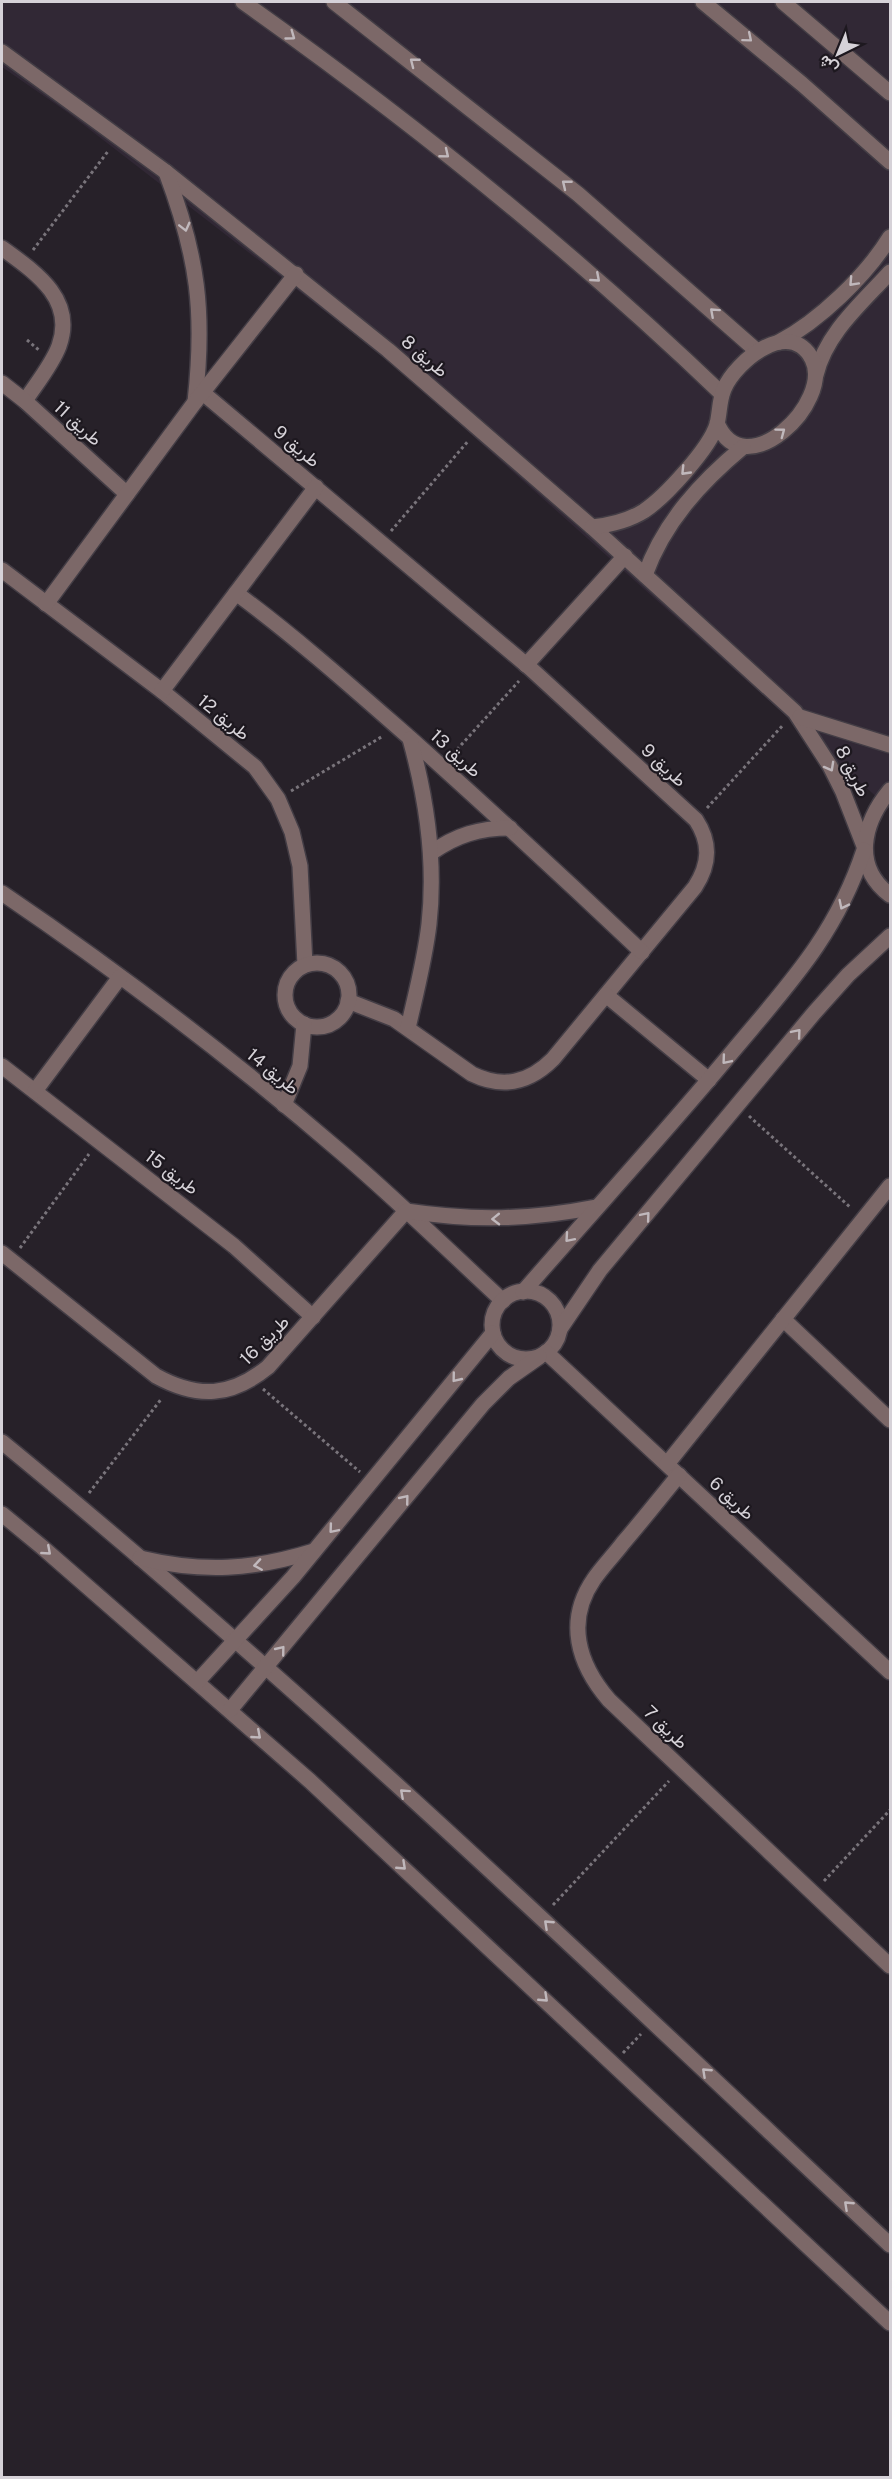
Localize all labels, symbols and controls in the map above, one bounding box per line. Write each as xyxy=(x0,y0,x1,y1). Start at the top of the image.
north arrow xyxy=(808,24,868,84)
one-way arrow xyxy=(284,28,295,39)
one-way arrow xyxy=(741,31,752,42)
text: ش xyxy=(815,51,842,78)
one-way arrow xyxy=(410,59,421,70)
one-way arrow xyxy=(439,147,450,158)
one-way arrow xyxy=(562,181,573,192)
one-way arrow xyxy=(178,222,191,232)
one-way arrow xyxy=(589,271,600,282)
one-way arrow xyxy=(849,275,860,285)
one-way arrow xyxy=(710,308,721,319)
street label: طريق 8 xyxy=(397,331,453,382)
street label: طريق 11 xyxy=(49,396,106,451)
street label: طريق 9 xyxy=(269,421,324,472)
one-way arrow xyxy=(775,428,786,439)
one-way arrow xyxy=(681,464,692,475)
street label: طريق 12 xyxy=(193,690,254,745)
street label: طريق 13 xyxy=(426,725,486,782)
street label: طريق 9 xyxy=(636,739,691,792)
street label: طريق 8 xyxy=(830,742,875,800)
one-way arrow xyxy=(823,761,834,771)
one-way arrow xyxy=(838,898,850,909)
one-way arrow xyxy=(790,1029,801,1040)
street label: طريق 14 xyxy=(242,1044,303,1099)
one-way arrow xyxy=(722,1053,733,1064)
street label: طريق 15 xyxy=(141,1145,203,1200)
one-way arrow xyxy=(639,1212,650,1223)
one-way arrow xyxy=(492,1213,501,1225)
one-way arrow xyxy=(566,1231,577,1242)
street label: طريق 16 xyxy=(235,1311,294,1370)
one-way arrow xyxy=(452,1371,463,1382)
street label: طريق 6 xyxy=(704,1472,759,1525)
one-way arrow xyxy=(398,1495,409,1506)
one-way arrow xyxy=(329,1522,340,1533)
one-way arrow xyxy=(40,1544,51,1555)
one-way arrow xyxy=(253,1558,263,1571)
one-way arrow xyxy=(274,1646,285,1657)
street label: طريق 7 xyxy=(639,1701,692,1754)
one-way arrow xyxy=(250,1727,261,1738)
one-way arrow xyxy=(400,1789,411,1800)
one-way arrow xyxy=(394,1858,405,1869)
one-way arrow xyxy=(545,1920,555,1931)
one-way arrow xyxy=(538,1991,548,2002)
one-way arrow xyxy=(702,2068,712,2079)
one-way arrow xyxy=(844,2201,855,2212)

